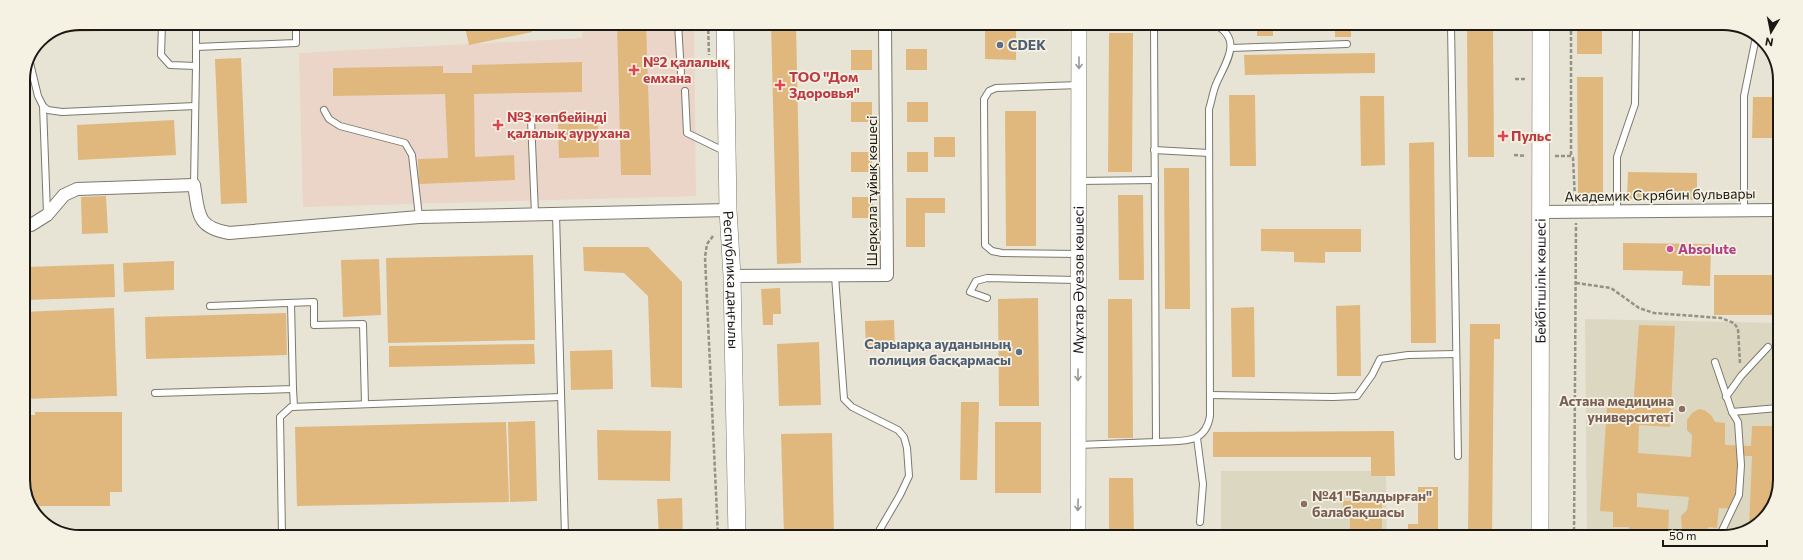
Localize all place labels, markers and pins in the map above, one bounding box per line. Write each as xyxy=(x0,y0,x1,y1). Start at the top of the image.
place label: CDEK xyxy=(1008,36,1046,53)
marker: CDEK xyxy=(995,40,1005,50)
place label: №2 қалалық емхана xyxy=(643,53,730,86)
marker: №2 қалалық емхана xyxy=(628,64,640,76)
place label: ТОО "Дом Здоровья" xyxy=(789,68,860,101)
marker: ТОО "Дом Здоровья" xyxy=(774,79,786,91)
place label: №3 көпбейінді қалалық аурухана xyxy=(507,108,630,141)
marker: №3 көпбейінді қалалық аурухана xyxy=(492,119,504,131)
place label: Пульс xyxy=(1511,127,1551,144)
marker: Пульс xyxy=(1498,131,1508,141)
place label: Absolute xyxy=(1678,240,1736,257)
marker: Absolute xyxy=(1665,244,1675,254)
place label: Сарыарқа ауданының полиция басқармасы xyxy=(864,335,1011,368)
marker: Сарыарқа ауданының полиция басқармасы xyxy=(1014,347,1024,357)
place label: Астана медицина университеті xyxy=(1559,392,1674,425)
marker: Астана медицина университеті xyxy=(1677,404,1687,414)
place label: №41 "Балдырған" балабақшасы xyxy=(1312,487,1432,520)
marker: №41 "Балдырған" балабақшасы xyxy=(1299,499,1309,509)

